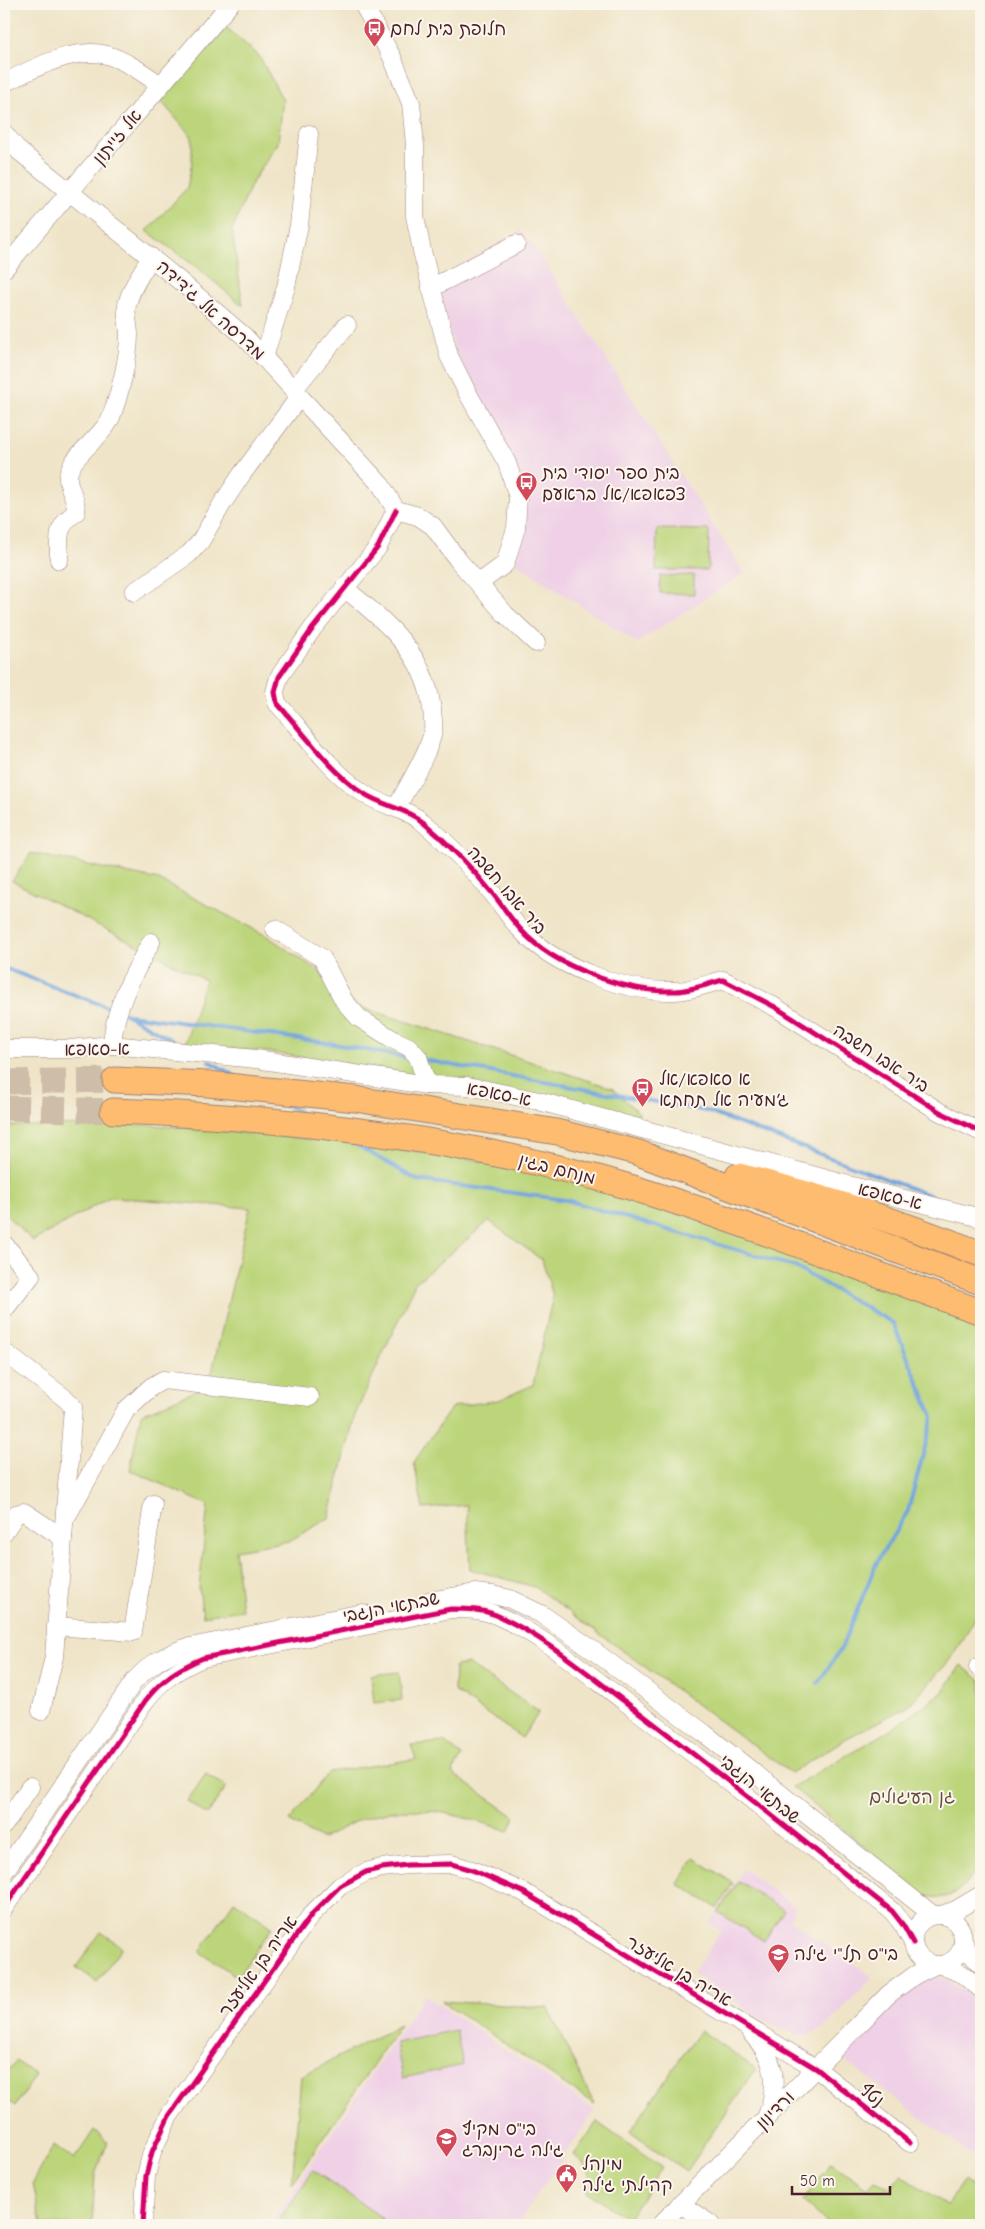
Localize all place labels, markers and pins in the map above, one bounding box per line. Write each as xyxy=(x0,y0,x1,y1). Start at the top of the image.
bus stop icon: חלופת בית לחם xyxy=(362,17,386,48)
place label: חלופת בית לחם xyxy=(390,19,506,40)
place label: בית ספר יסודי בית צפאפא/אל בראעם xyxy=(541,463,686,505)
bus stop icon: בית ספר יסודי בית צפאפא/אל בראעם xyxy=(514,471,538,502)
place label: א סאפא/אל ג׳מעיה אל תחתא xyxy=(659,1069,789,1111)
bus stop icon: א סאפא/אל ג׳מעיה אל תחתא xyxy=(631,1077,655,1108)
school or university icon: בי"ס תל"י גילה xyxy=(766,1942,790,1973)
place label: בי"ס תל"י גילה xyxy=(794,1944,898,1965)
place label: בי"ס מקיף גילה גרינברג xyxy=(462,2119,564,2161)
school or university icon: בי"ס מקיף גילה גרינברג xyxy=(434,2127,458,2158)
place label: מינהל קהילתי גילה xyxy=(582,2154,672,2196)
public building icon: מינהל קהילתי גילה xyxy=(554,2162,578,2193)

